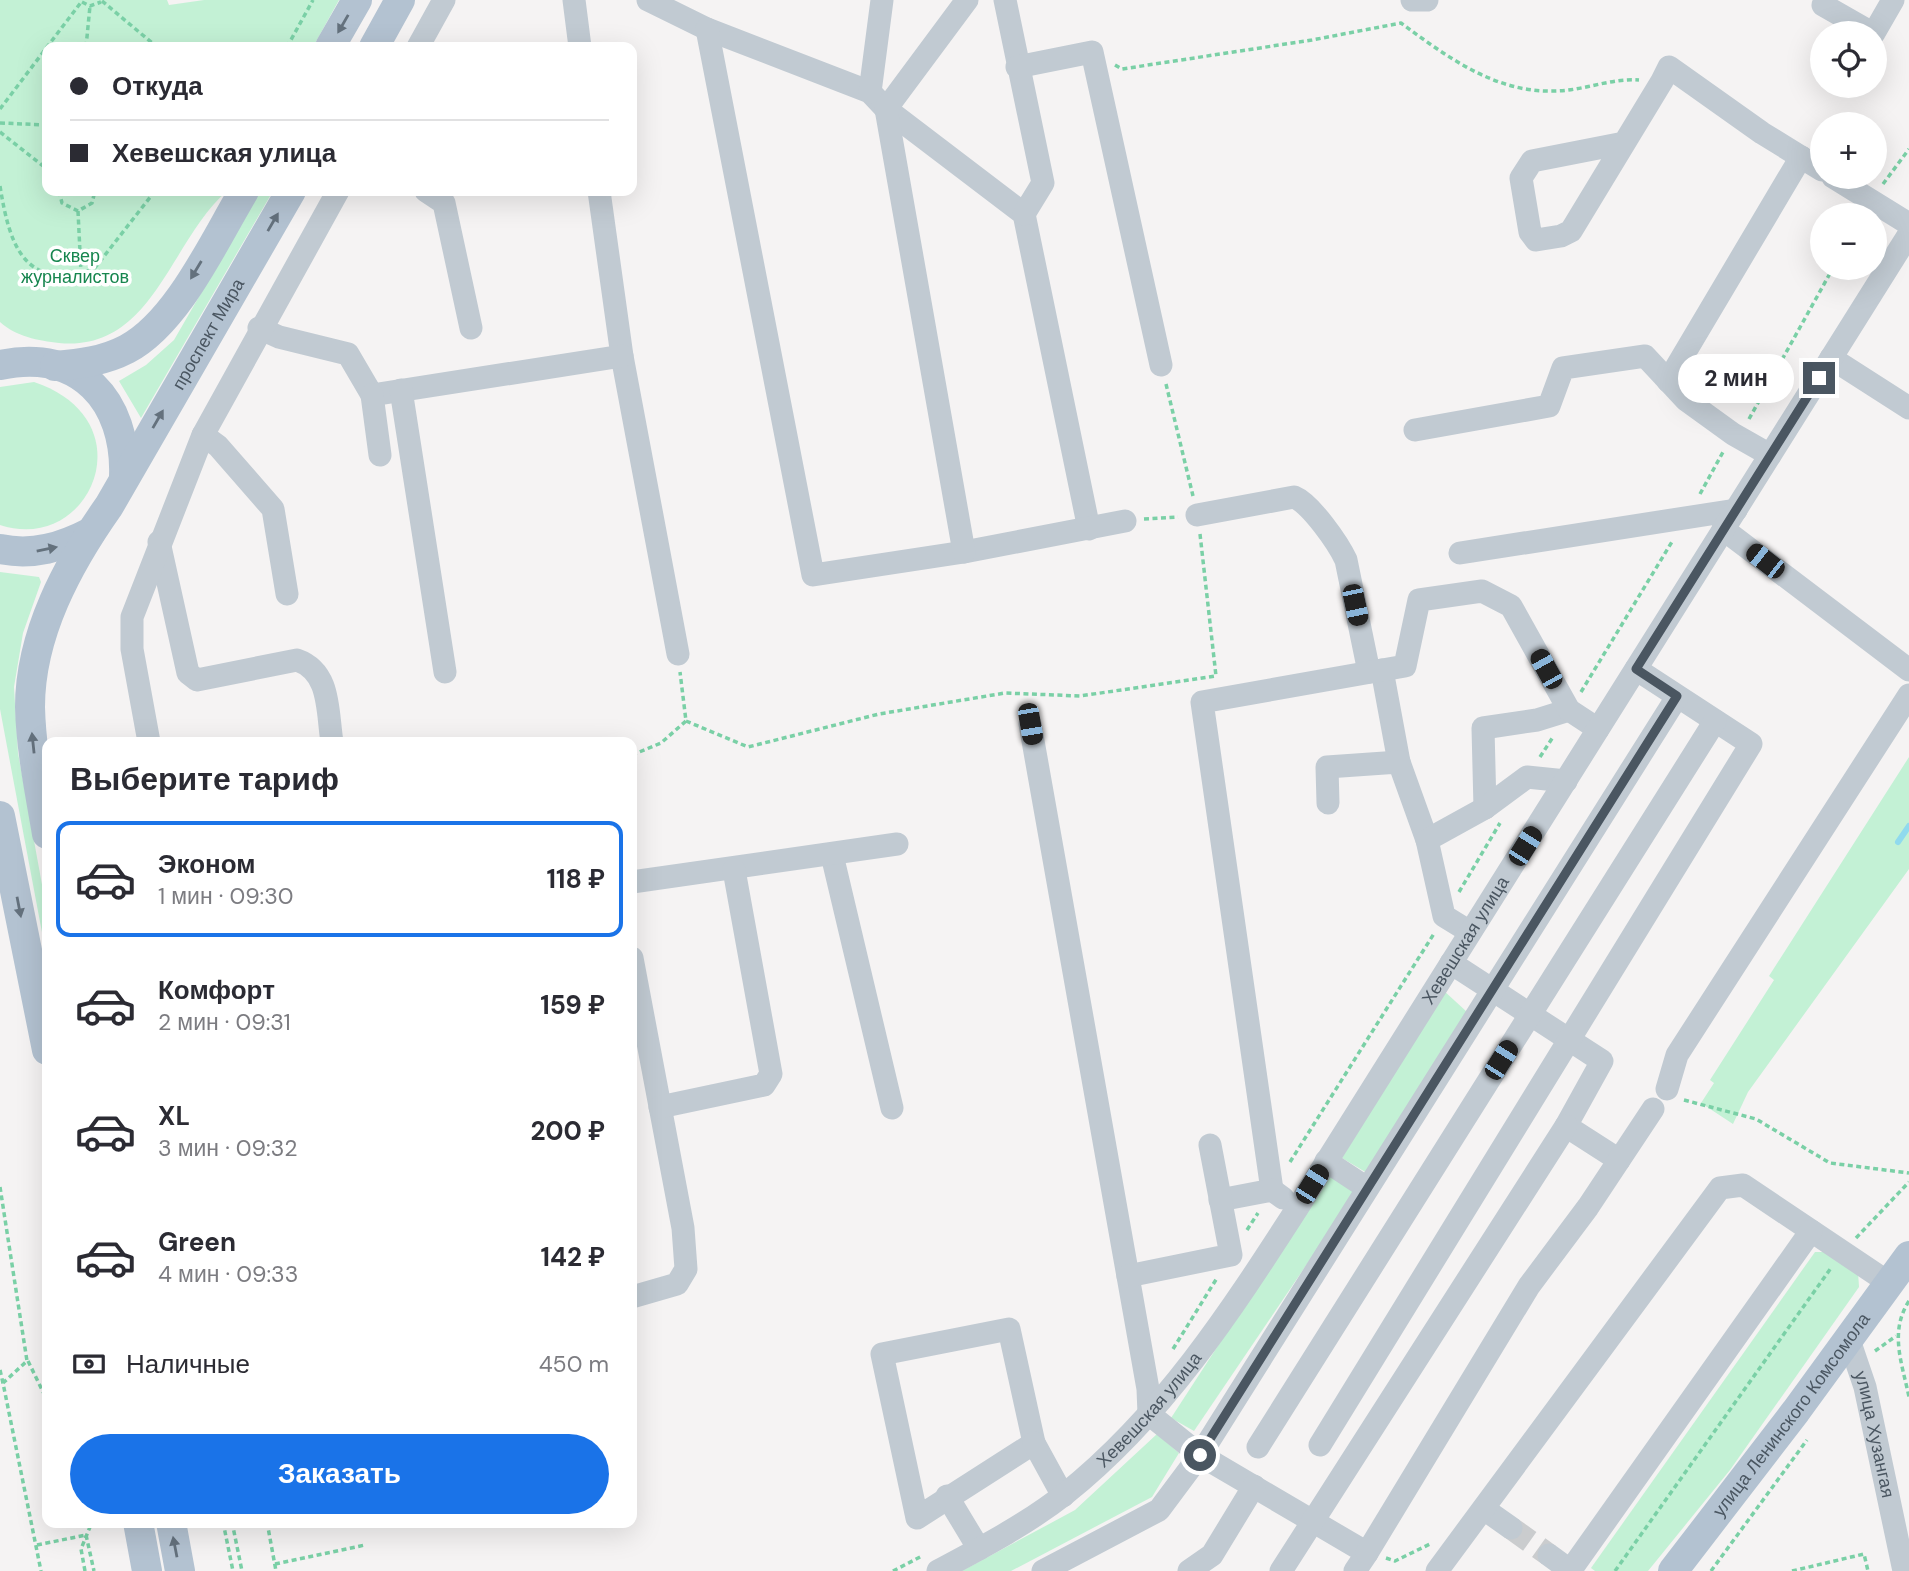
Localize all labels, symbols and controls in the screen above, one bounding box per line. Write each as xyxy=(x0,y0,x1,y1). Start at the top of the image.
one-way arrow xyxy=(337,14,350,33)
map controls xyxy=(1810,21,1887,280)
button: locate xyxy=(1810,21,1887,98)
text: Откуда xyxy=(112,69,203,103)
button: + xyxy=(1810,112,1887,189)
text: Хевешская улица xyxy=(112,136,336,170)
button: − xyxy=(1810,203,1887,280)
one-way arrow xyxy=(267,212,279,232)
park label: Сквер журналистов xyxy=(21,244,129,289)
one-way arrow xyxy=(190,261,202,280)
street label: проспект Мира xyxy=(167,273,250,394)
callout: 2 мин xyxy=(1679,354,1794,402)
route end xyxy=(1803,362,1835,394)
text: 2 мин xyxy=(1704,363,1768,393)
one-way arrow xyxy=(152,409,165,428)
car xyxy=(1742,540,1789,582)
one-way arrow xyxy=(36,543,58,554)
car xyxy=(1341,582,1370,628)
car xyxy=(1527,646,1566,692)
car xyxy=(1017,701,1044,747)
one-way arrow xyxy=(27,731,38,753)
text: Выберите тариф xyxy=(70,758,339,800)
car xyxy=(1505,823,1546,869)
text: Эконом xyxy=(158,847,256,881)
icon: car xyxy=(74,848,137,911)
text: 118 ₽ xyxy=(546,862,605,896)
street label: Хевешская улица xyxy=(1416,871,1515,1009)
text: 1 мин · 09:30 xyxy=(158,881,294,911)
one-way arrow xyxy=(14,896,25,918)
text: Комфорт xyxy=(158,973,275,1007)
icon: car xyxy=(74,974,137,1037)
text: 159 ₽ xyxy=(540,988,605,1022)
text: 2 мин · 09:31 xyxy=(158,1007,291,1037)
car xyxy=(1481,1037,1522,1083)
text: XL xyxy=(158,1099,190,1133)
icon: car xyxy=(74,1100,137,1163)
text: 200 ₽ xyxy=(530,1114,605,1148)
text: 3 мин · 09:32 xyxy=(158,1133,298,1163)
car xyxy=(1292,1161,1333,1207)
text: Green xyxy=(158,1225,236,1259)
icon: car xyxy=(74,1226,137,1289)
text: 142 ₽ xyxy=(541,1240,605,1274)
text: 4 мин · 09:33 xyxy=(158,1259,298,1289)
street label: улица Ленинского Комсомола xyxy=(1707,1307,1876,1522)
icon: cash xyxy=(70,1345,108,1383)
street label: Хевешская улица xyxy=(1091,1346,1208,1473)
text: Наличные xyxy=(126,1347,250,1381)
text: 450 m xyxy=(539,1349,609,1379)
street label: улица Хузангая xyxy=(1848,1368,1900,1500)
button: Заказать xyxy=(70,1434,609,1514)
route start xyxy=(1184,1439,1216,1471)
one-way arrow xyxy=(169,1536,180,1558)

